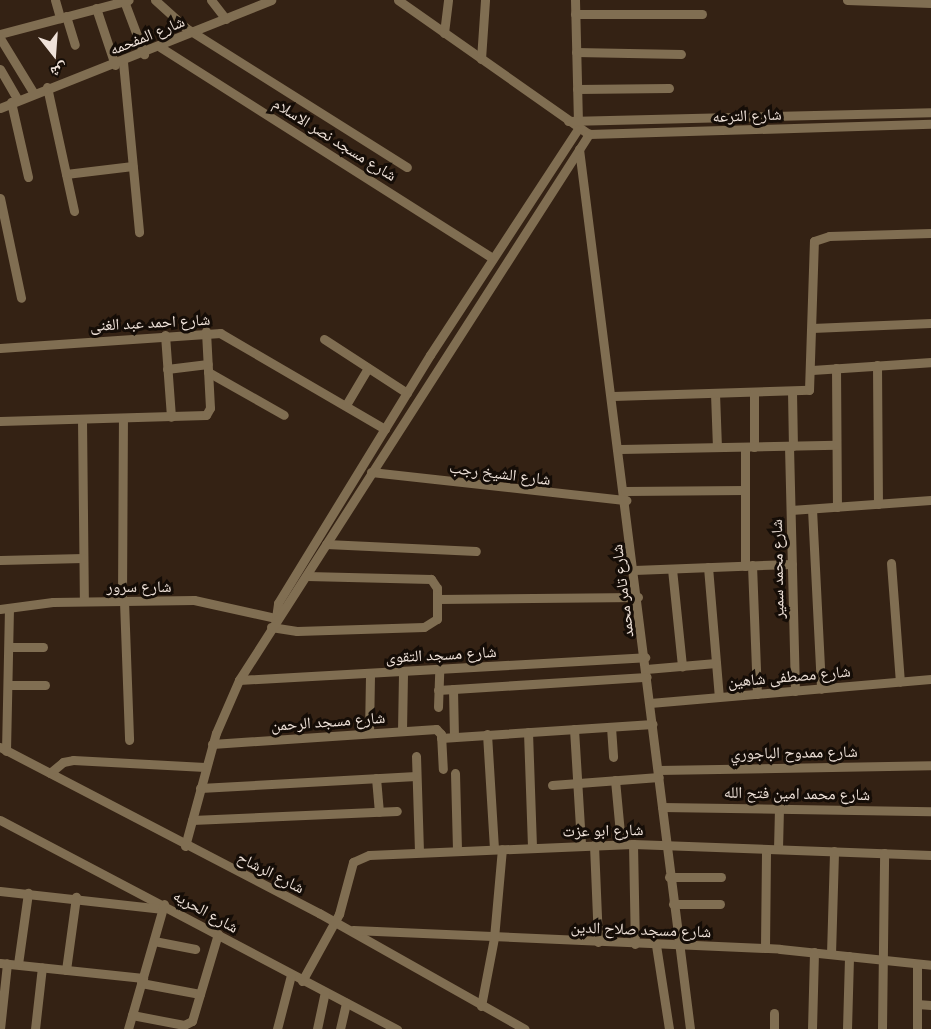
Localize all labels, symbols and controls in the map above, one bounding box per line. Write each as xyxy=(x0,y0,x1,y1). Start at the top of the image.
street label: شارع المفحمه xyxy=(107,11,187,59)
north arrow xyxy=(24,24,84,84)
text: ش xyxy=(48,59,71,84)
street label: شارع مسجد نصر الاسلام xyxy=(270,93,400,185)
street label: شارع الترعه xyxy=(712,104,782,126)
street label: شارع احمد عبد الغنى xyxy=(89,309,211,335)
street label: شارع الشيخ رجب xyxy=(448,457,552,489)
street label: شارع محمد سمير xyxy=(767,519,787,619)
street label: شارع تامر محمد xyxy=(607,543,637,639)
street label: شارع سرور xyxy=(106,576,172,596)
street label: شارع مسجد التقوى xyxy=(385,642,497,666)
street label: شارع مصطفى شاهين xyxy=(727,661,851,691)
street label: شارع مسجد الرحمن xyxy=(270,707,386,735)
street label: شارع ممدوح الباجوري xyxy=(730,741,858,763)
street label: شارع محمد امين فتح الله xyxy=(724,782,870,804)
street label: شارع ابو عزت xyxy=(562,820,644,840)
street label: شارع الرشاح xyxy=(234,847,308,897)
street label: شارع الحريه xyxy=(170,885,242,937)
street label: شارع مسجد صلاح الدين xyxy=(570,917,712,941)

